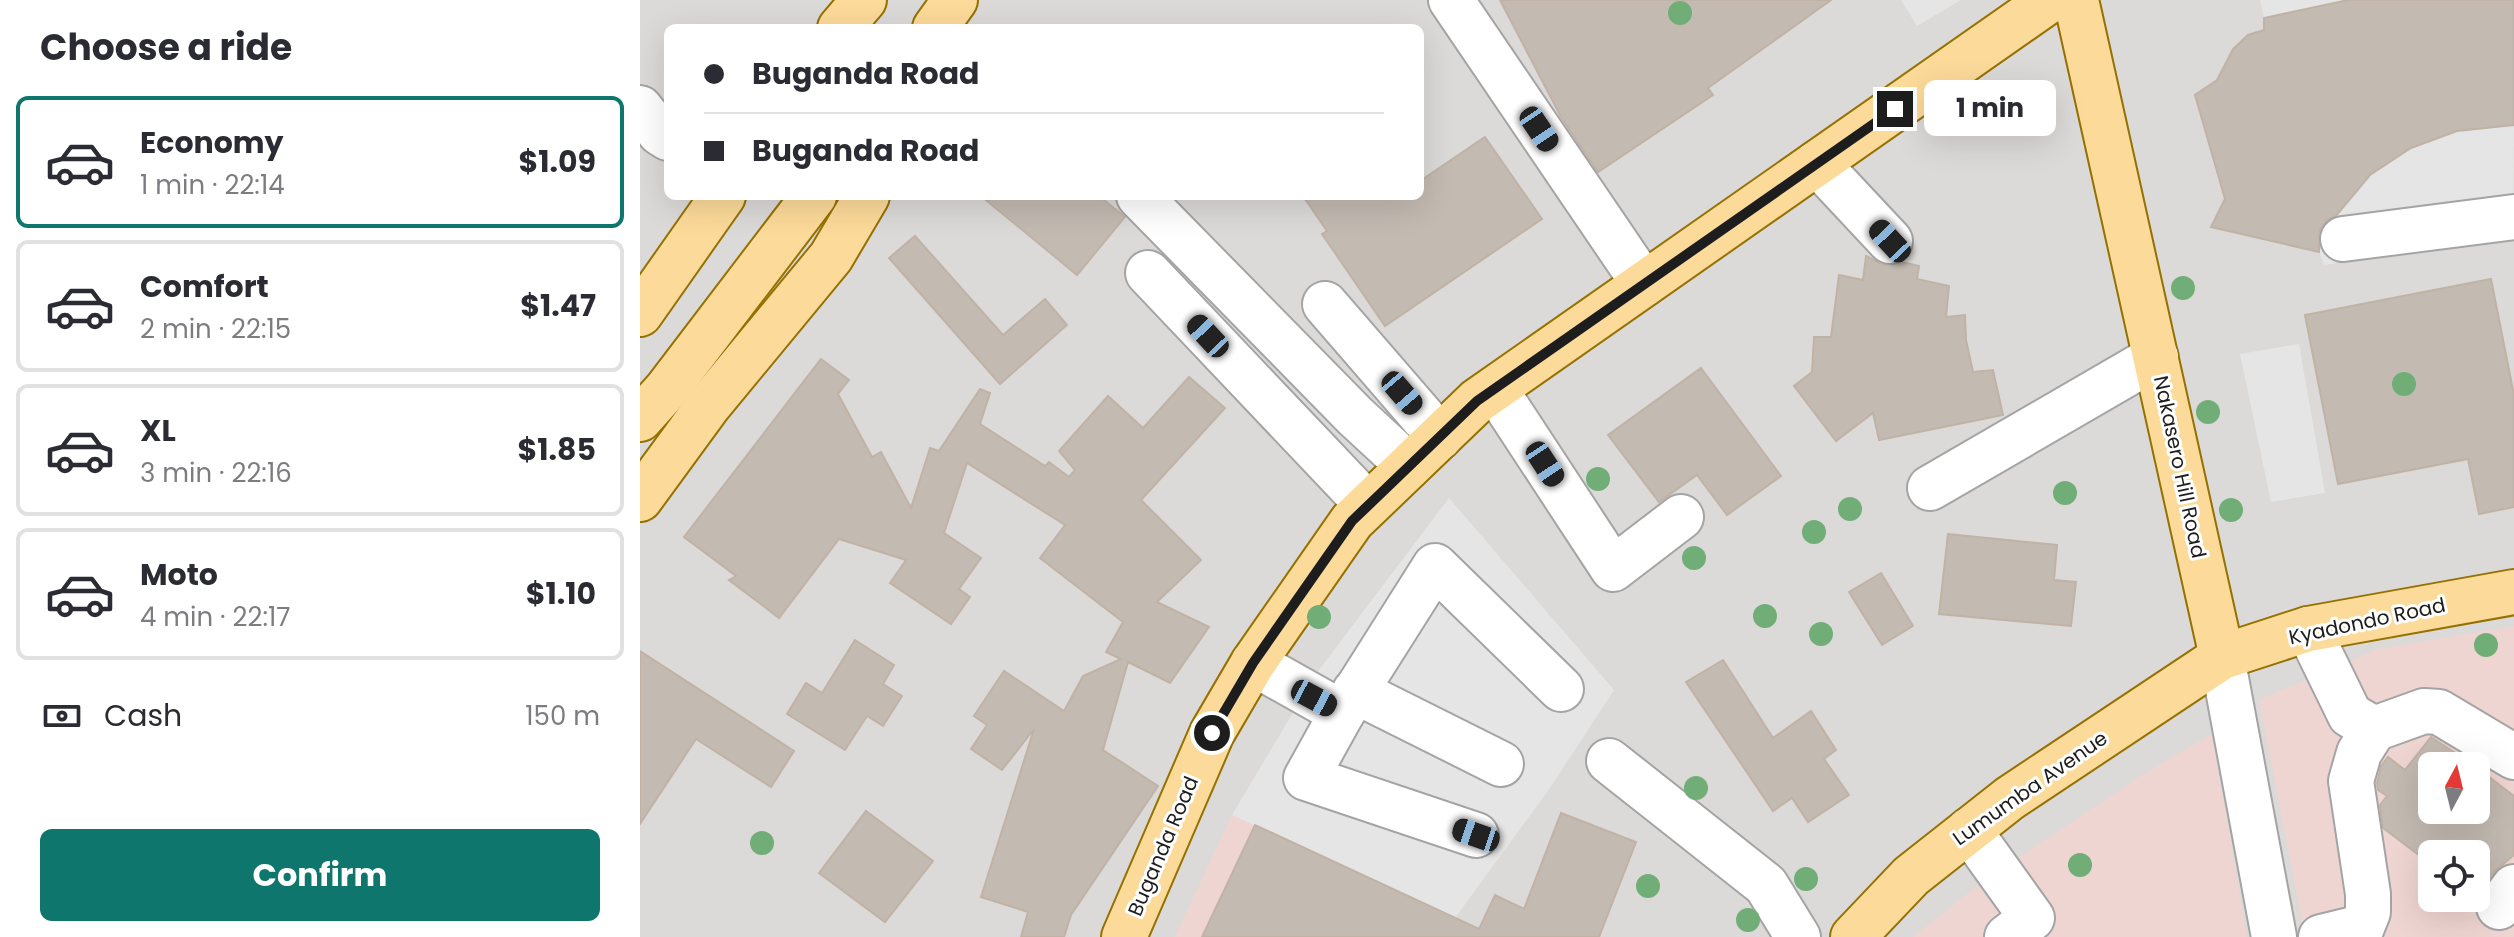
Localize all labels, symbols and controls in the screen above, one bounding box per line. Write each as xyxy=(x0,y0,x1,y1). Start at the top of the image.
text: Choose a ride xyxy=(40,22,292,73)
text: Buganda Road xyxy=(752,52,979,95)
callout: 1 min xyxy=(1923,81,2055,137)
text: 1 min xyxy=(1956,90,2024,126)
route end xyxy=(1877,91,1913,127)
car xyxy=(1516,102,1562,156)
text: Economy xyxy=(140,121,284,164)
icon: car xyxy=(44,126,116,198)
text: Buganda Road xyxy=(752,129,979,172)
text: $1.09 xyxy=(519,140,596,183)
text: 1 min · 22:14 xyxy=(140,167,285,203)
car xyxy=(1865,215,1915,267)
text: Comfort xyxy=(140,265,269,308)
icon: car xyxy=(44,270,116,342)
text: $1.47 xyxy=(520,284,596,327)
car xyxy=(1183,310,1233,362)
text: 2 min · 22:15 xyxy=(140,311,291,347)
car xyxy=(1377,367,1427,419)
street label: Nakasero Hill Road xyxy=(2147,373,2213,561)
text: XL xyxy=(140,409,176,452)
icon: car xyxy=(44,414,116,486)
text: $1.85 xyxy=(518,428,596,471)
car xyxy=(1522,437,1568,491)
text: 3 min · 22:16 xyxy=(140,455,292,491)
text: Moto xyxy=(140,553,218,596)
icon: car xyxy=(44,558,116,630)
text: $1.10 xyxy=(526,572,596,615)
street label: Kyadondo Road xyxy=(2286,591,2448,651)
text: 4 min · 22:17 xyxy=(140,599,290,635)
car xyxy=(1287,676,1341,720)
icon: cash xyxy=(40,694,84,738)
text: Cash xyxy=(104,694,182,737)
text: 150 m xyxy=(525,698,600,734)
route start xyxy=(1194,715,1230,751)
street label: Lumumba Avenue xyxy=(1947,724,2113,852)
north arrow xyxy=(2418,752,2490,824)
map controls xyxy=(2418,752,2490,912)
street label: Buganda Road xyxy=(1121,772,1205,920)
car xyxy=(1449,816,1503,854)
button: Confirm xyxy=(40,829,600,921)
button: locate xyxy=(2418,840,2490,912)

